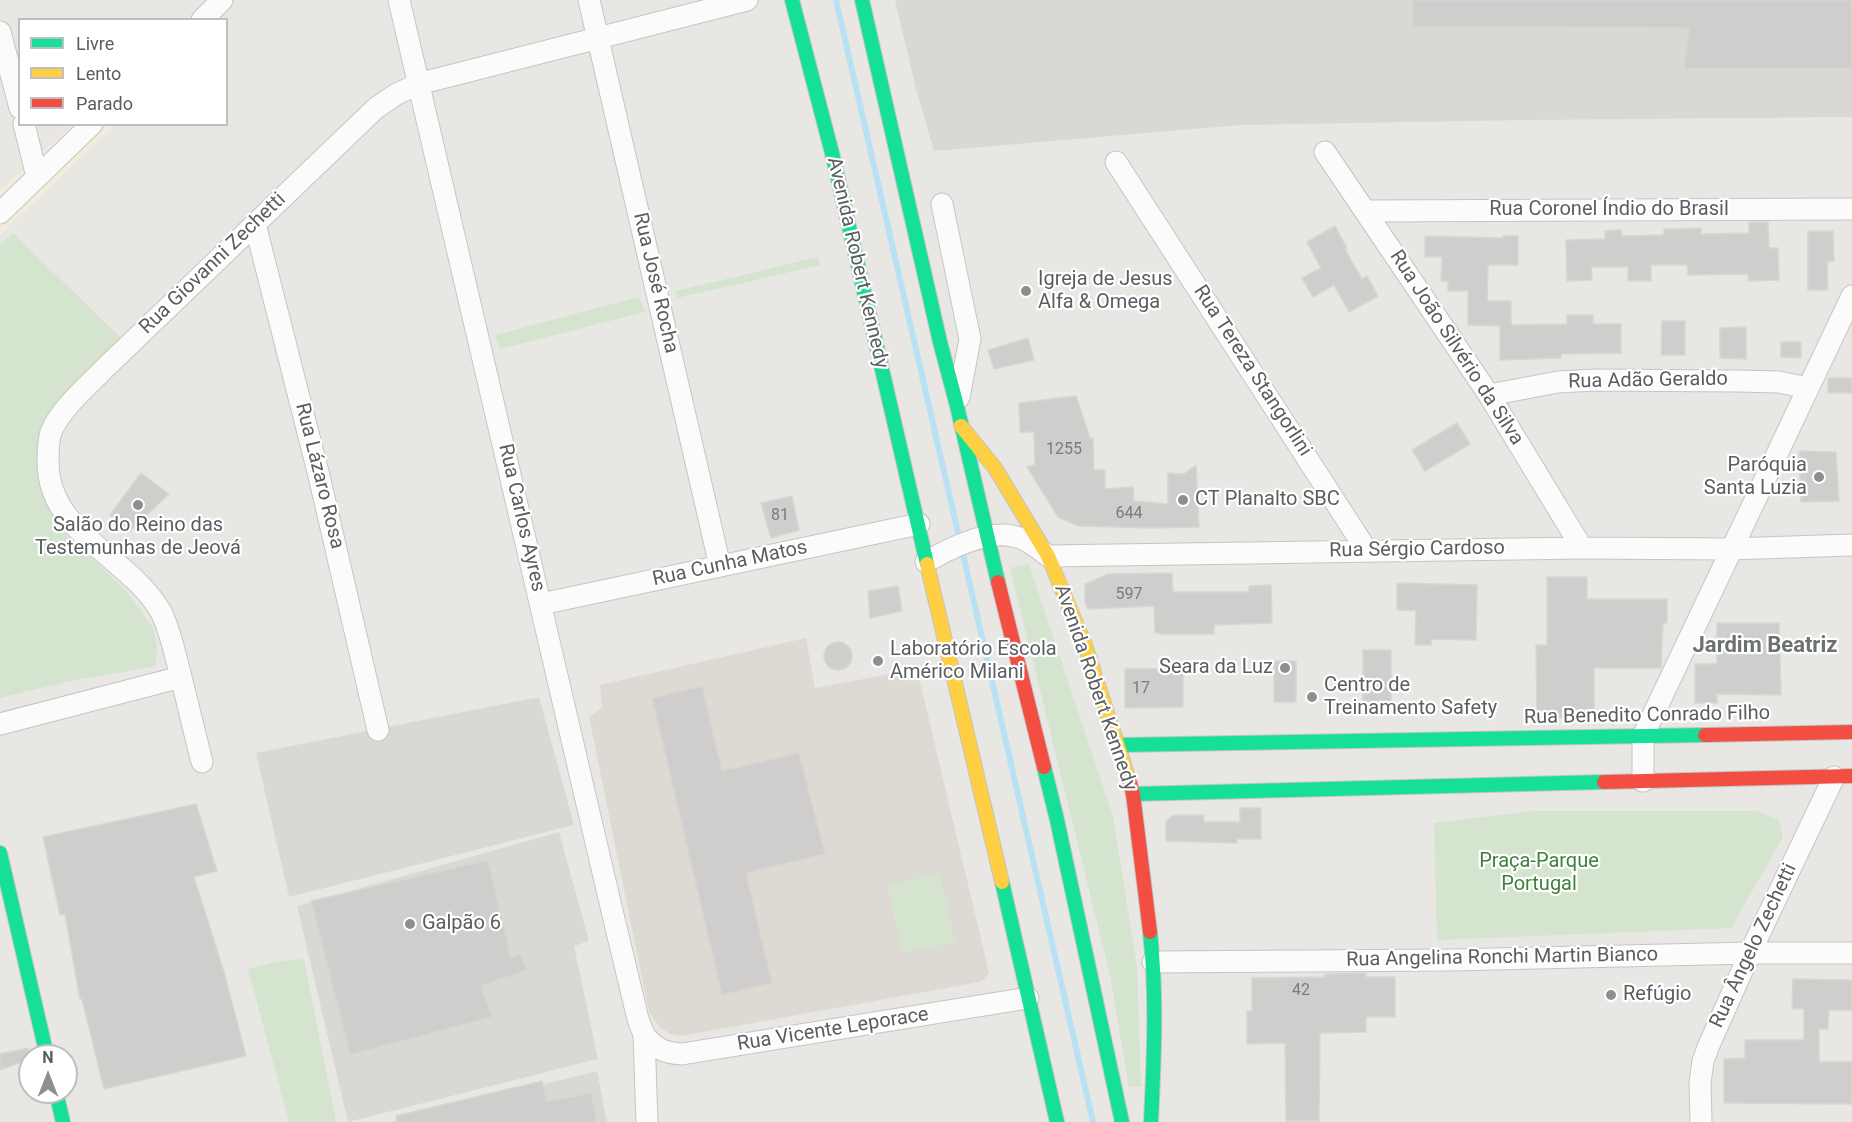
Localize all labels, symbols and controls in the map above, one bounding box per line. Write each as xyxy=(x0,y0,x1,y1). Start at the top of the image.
legend xyxy=(18,18,228,126)
text: Livre xyxy=(76,33,114,54)
text: Lento xyxy=(76,63,121,84)
text: Parado xyxy=(76,93,133,114)
street label: Avenida Robert Kennedy xyxy=(821,155,893,371)
street label: Rua Giovanni Zechetti xyxy=(135,188,291,340)
street label: Rua Coronel Índio do Brasil xyxy=(1489,198,1729,222)
street label: Rua José Rocha xyxy=(627,210,683,356)
street label: Rua João Silvério da Silva xyxy=(1384,246,1528,450)
place label: Igreja de Jesus Alfa & Omega xyxy=(1038,268,1173,315)
street label: Rua Tereza Stangorlini xyxy=(1188,281,1316,461)
marker: Igreja de Jesus Alfa & Omega xyxy=(1019,284,1033,298)
street label: Rua Adão Geraldo xyxy=(1568,368,1728,394)
street label: Rua Lázaro Rosa xyxy=(289,401,349,551)
house number: 1255 xyxy=(1046,440,1082,460)
street label: Rua Carlos Ayres xyxy=(492,442,550,594)
place label: Paróquia Santa Luzia xyxy=(1704,454,1807,501)
marker: Paróquia Santa Luzia xyxy=(1812,470,1826,484)
place label: CT Planalto SBC xyxy=(1195,488,1340,512)
marker: CT Planalto SBC xyxy=(1176,493,1190,507)
marker: Salão do Reino das Testemunhas de Jeová xyxy=(131,498,145,512)
house number: 644 xyxy=(1116,504,1142,524)
house number: 81 xyxy=(771,506,789,526)
place label: Salão do Reino das Testemunhas de Jeová xyxy=(35,514,241,561)
street label: Rua Cunha Matos xyxy=(650,536,810,592)
street label: Rua Sérgio Cardoso xyxy=(1329,536,1505,564)
street label: Avenida Robert Kennedy xyxy=(1048,582,1142,794)
house number: 597 xyxy=(1116,585,1142,605)
district label: Jardim Beatriz xyxy=(1693,633,1837,659)
place label: Laboratório Escola Américo Milani xyxy=(890,638,1057,685)
marker: Laboratório Escola Américo Milani xyxy=(871,654,885,668)
place label: Seara da Luz xyxy=(1159,656,1273,680)
marker: Seara da Luz xyxy=(1278,661,1292,675)
place label: Centro de Treinamento Safety xyxy=(1324,674,1497,721)
house number: 17 xyxy=(1132,679,1150,699)
marker: Centro de Treinamento Safety xyxy=(1305,690,1319,704)
street label: Rua Benedito Conrado Filho xyxy=(1524,702,1770,730)
park label: Praça-Parque Portugal xyxy=(1479,850,1599,897)
street label: Rua Ângelo Zechetti xyxy=(1705,860,1803,1032)
place label: Galpão 6 xyxy=(422,912,501,936)
marker: Galpão 6 xyxy=(403,917,417,931)
street label: Rua Angelina Ronchi Martin Bianco xyxy=(1346,943,1658,973)
house number: 42 xyxy=(1292,981,1310,1001)
place label: Refúgio xyxy=(1623,983,1691,1007)
marker: Refúgio xyxy=(1604,988,1618,1002)
street label: Rua Vicente Leporace xyxy=(736,1003,930,1057)
north arrow xyxy=(18,1044,78,1104)
text: N xyxy=(42,1048,54,1067)

